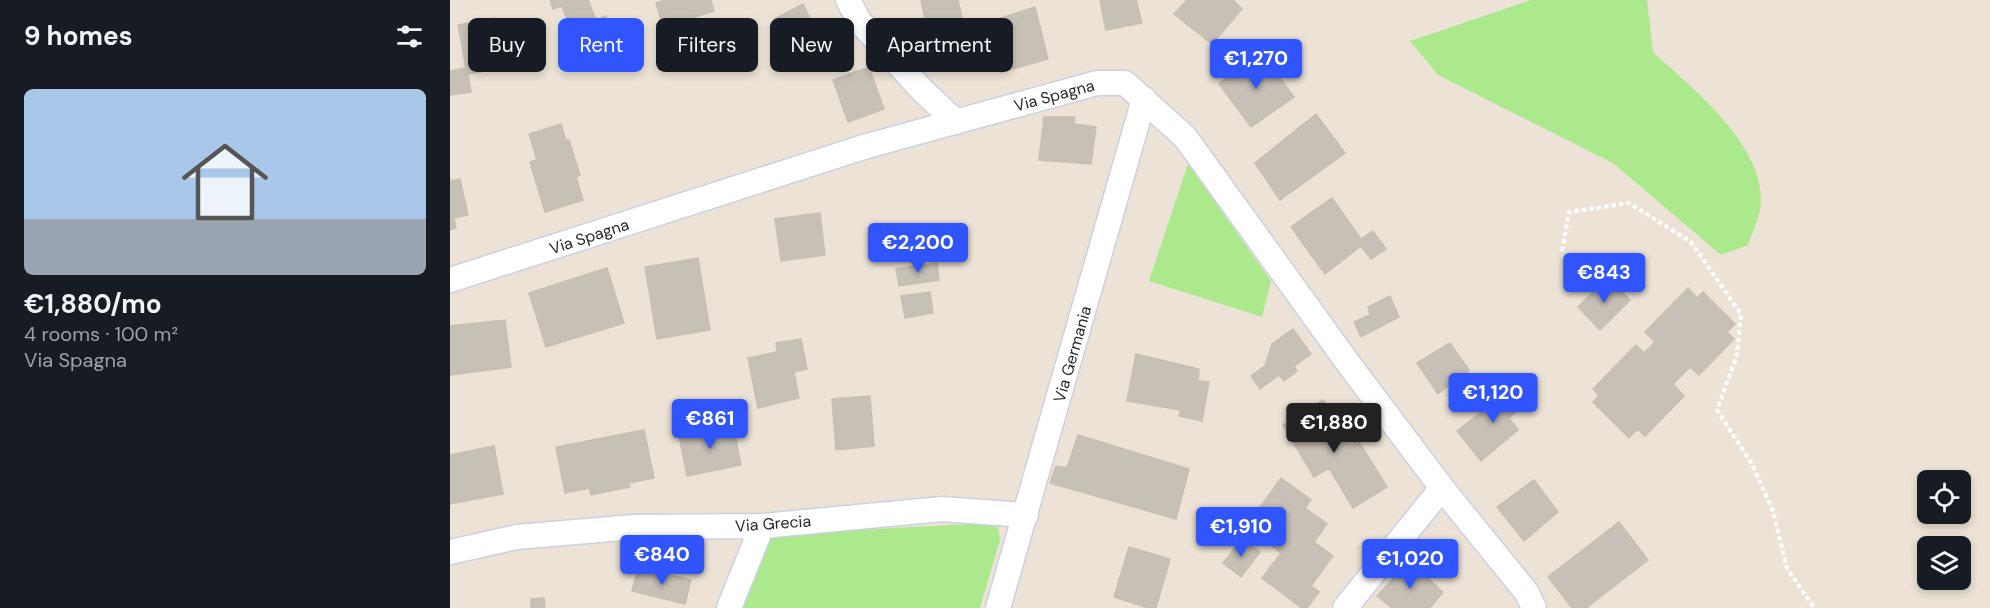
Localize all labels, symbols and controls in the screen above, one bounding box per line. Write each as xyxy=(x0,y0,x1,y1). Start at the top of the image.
chip: Buy xyxy=(468,18,546,72)
chip: Rent xyxy=(558,18,644,72)
chip: Filters xyxy=(656,18,758,72)
chip: New xyxy=(770,18,854,72)
chip: Apartment xyxy=(866,18,1013,72)
text: 9 homes xyxy=(24,19,133,53)
icon: filters xyxy=(393,20,426,53)
pin: €1,270 xyxy=(1207,39,1305,90)
text: €1,270 xyxy=(1224,45,1288,71)
street label: Via Spagna xyxy=(1012,75,1097,116)
icon: home xyxy=(171,128,279,236)
street label: Via Spagna xyxy=(547,214,632,259)
pin: €2,200 xyxy=(869,223,967,274)
text: €2,200 xyxy=(882,229,954,255)
pin: €843 xyxy=(1568,253,1640,304)
text: €843 xyxy=(1577,259,1631,285)
text: €1,880/mo xyxy=(24,287,162,321)
street label: Via Germania xyxy=(1049,303,1096,405)
text: 4 rooms · 100 m² xyxy=(24,321,178,347)
text: Via Spagna xyxy=(24,347,127,373)
pin: €1,120 xyxy=(1444,373,1542,424)
text: €1,120 xyxy=(1463,379,1523,405)
pin: €861 xyxy=(674,399,746,450)
pin: €1,880 xyxy=(1285,403,1383,454)
text: €861 xyxy=(686,405,734,431)
text: €1,880 xyxy=(1300,409,1368,435)
map controls xyxy=(1917,470,1971,590)
button: locate xyxy=(1917,470,1971,524)
pin: €1,910 xyxy=(1192,507,1290,558)
street label: Via Grecia xyxy=(734,510,812,537)
text: €1,910 xyxy=(1210,513,1272,539)
pin: €840 xyxy=(626,535,698,586)
button: layers xyxy=(1917,536,1971,590)
pin: €1,020 xyxy=(1361,539,1459,590)
text: €840 xyxy=(634,541,690,567)
text: €1,020 xyxy=(1376,545,1444,571)

